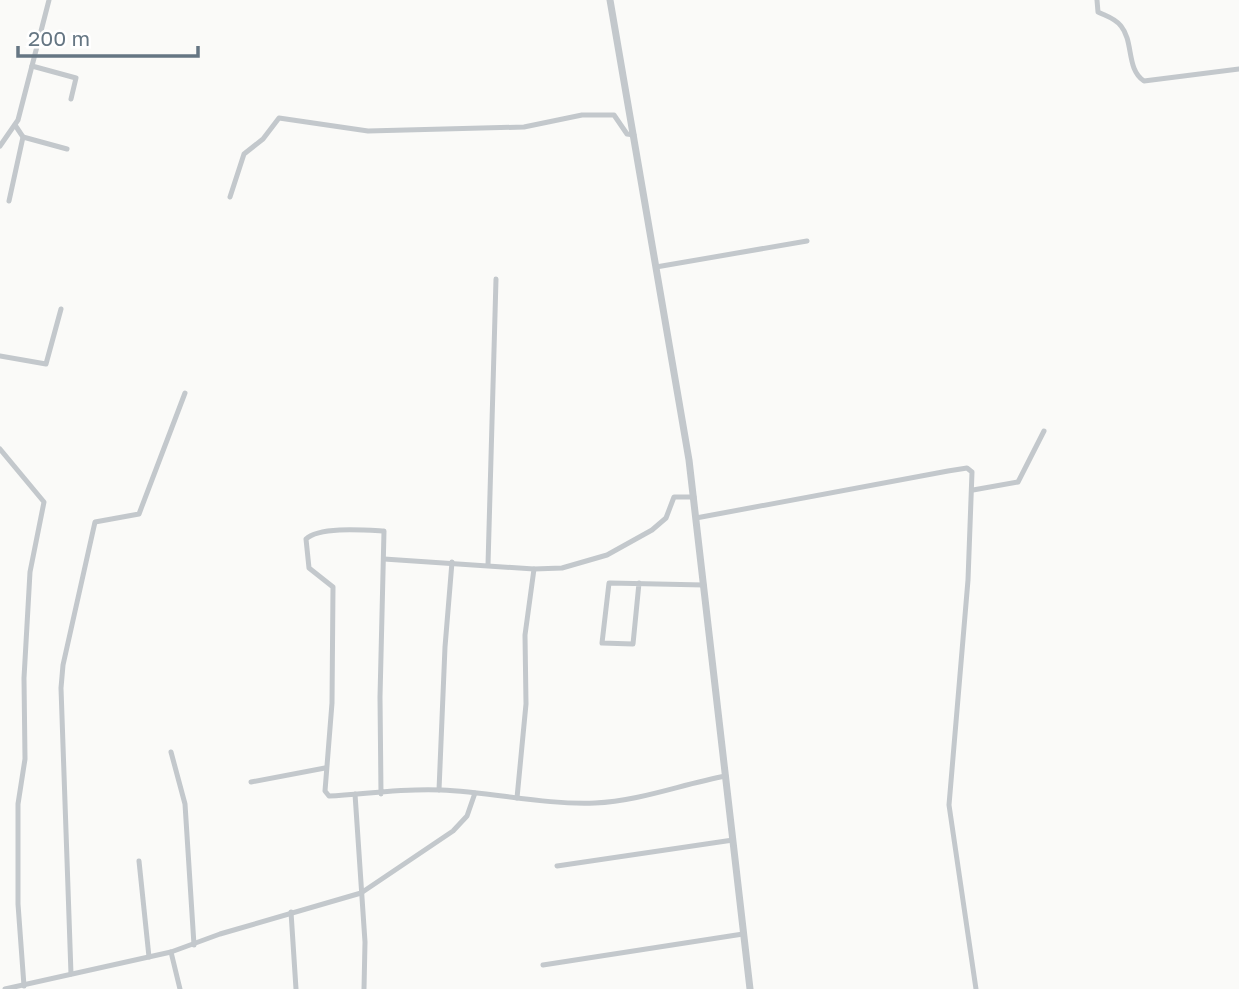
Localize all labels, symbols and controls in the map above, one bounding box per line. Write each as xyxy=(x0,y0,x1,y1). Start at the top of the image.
scale bar xyxy=(18,14,198,58)
text: 200 m xyxy=(28,25,90,51)

